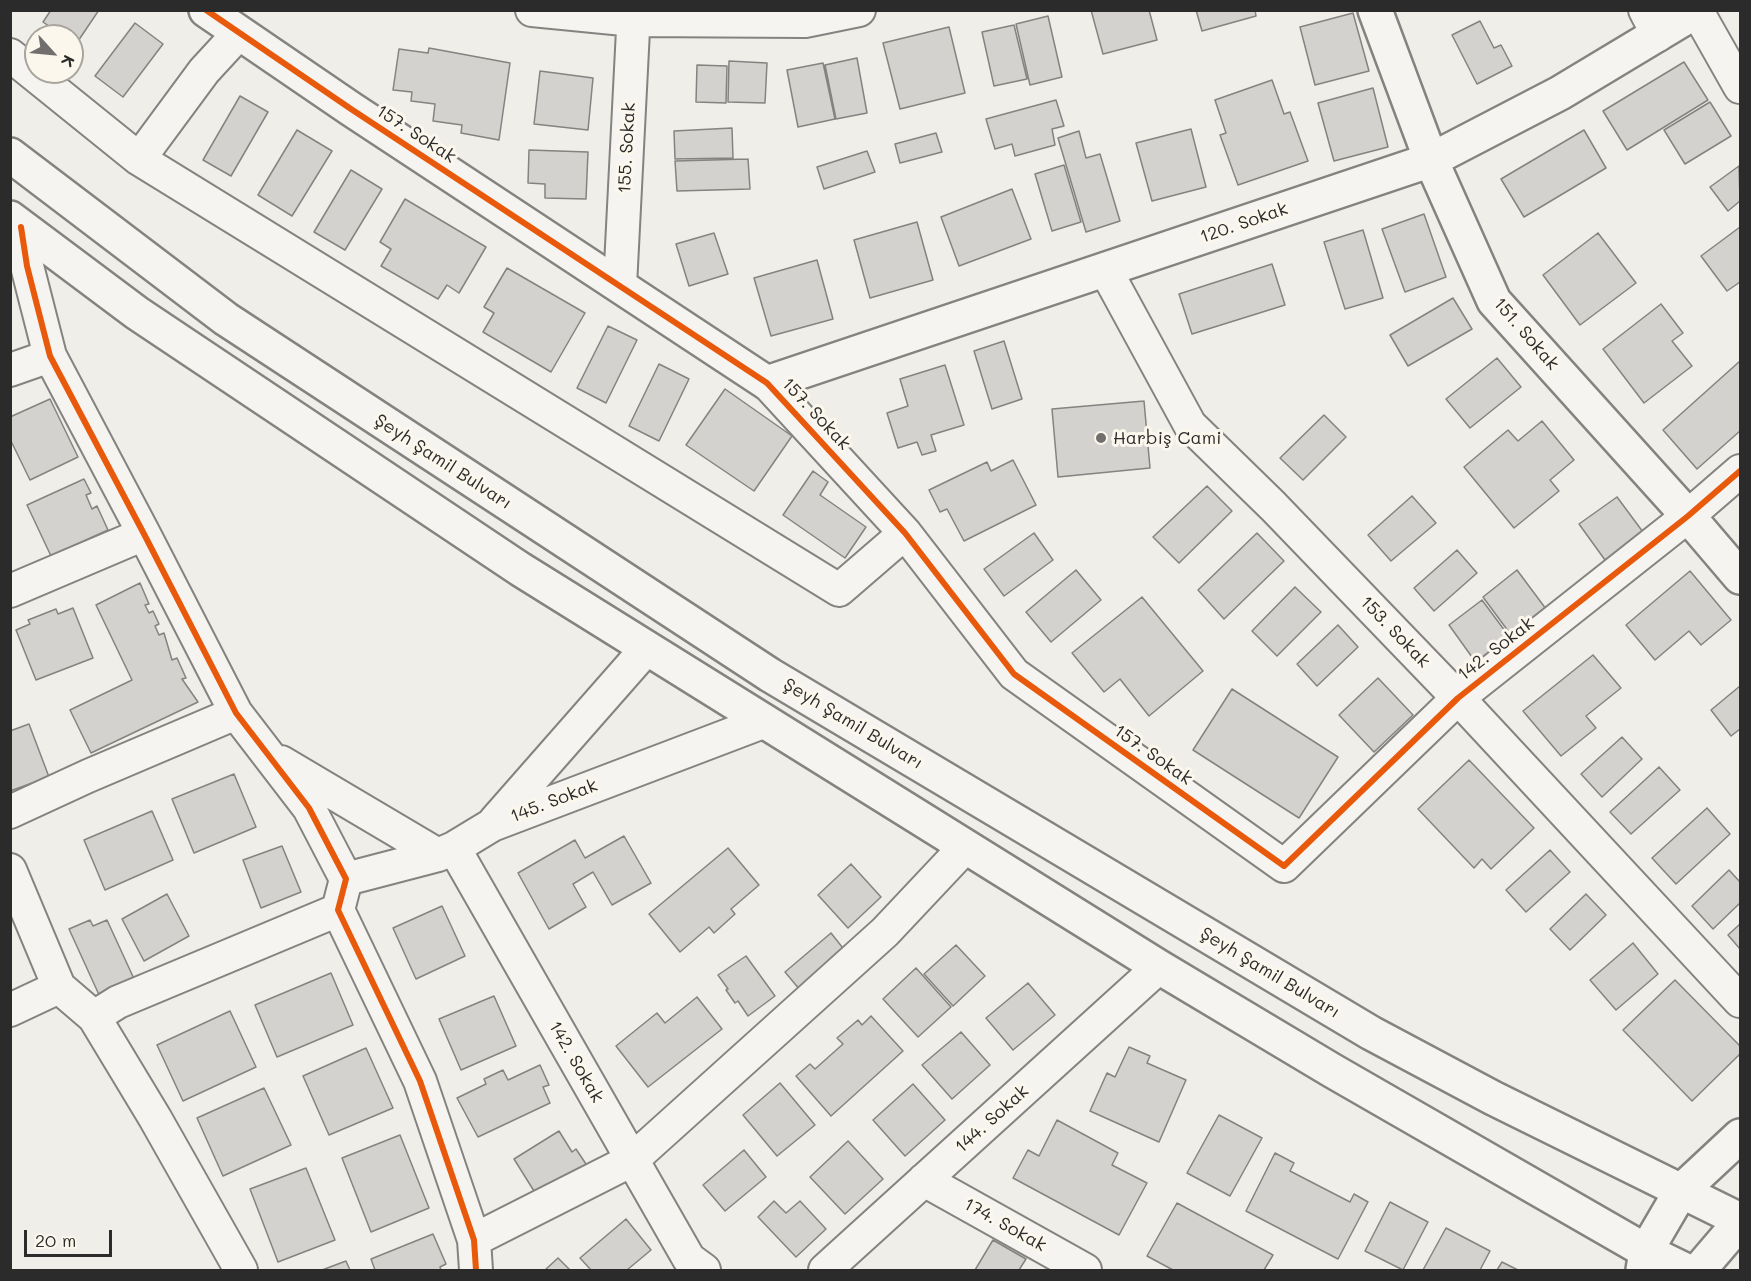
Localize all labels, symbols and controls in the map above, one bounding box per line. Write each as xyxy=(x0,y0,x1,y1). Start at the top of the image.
north arrow xyxy=(24,24,84,84)
text: K xyxy=(57,52,80,71)
street label: 157. Sokak xyxy=(372,100,460,168)
street label: 155. Sokak xyxy=(614,102,640,194)
street label: 120. Sokak xyxy=(1197,198,1291,248)
street label: 151. Sokak xyxy=(1489,293,1563,375)
street label: 157. Sokak xyxy=(777,373,855,455)
street label: Şeyh Şamil Bulvarı xyxy=(370,410,516,514)
place label: Harbiş Cami xyxy=(1113,427,1221,449)
marker: Harbiş Cami xyxy=(1094,431,1108,445)
street label: 153. Sokak xyxy=(1356,592,1434,672)
street label: 142. Sokak xyxy=(1454,613,1538,685)
street label: Şeyh Şamil Bulvarı xyxy=(779,674,927,774)
street label: 157. Sokak xyxy=(1110,720,1196,790)
street label: 145. Sokak xyxy=(507,775,601,827)
street label: Şeyh Şamil Bulvarı xyxy=(1196,923,1344,1023)
street label: 142. Sokak xyxy=(544,1017,608,1107)
street label: 144. Sokak xyxy=(951,1080,1033,1158)
street label: 174. Sokak xyxy=(960,1194,1050,1256)
scale bar xyxy=(27,1218,116,1256)
text: 20 m xyxy=(35,1228,76,1252)

